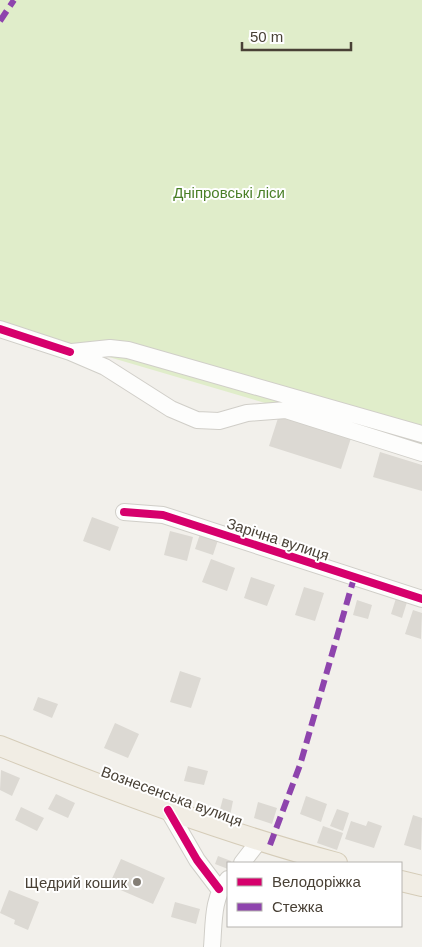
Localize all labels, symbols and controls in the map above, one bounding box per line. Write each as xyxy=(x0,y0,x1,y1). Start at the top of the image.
scale bar xyxy=(242,20,351,52)
text: 50 m xyxy=(250,28,283,45)
park label: Дніпровські ліси xyxy=(173,184,285,201)
street label: Зарічна вулиця xyxy=(225,514,331,564)
street label: Вознесенська вулиця xyxy=(99,763,245,829)
legend xyxy=(227,862,402,927)
text: Велодоріжка xyxy=(272,873,361,890)
place label: Щедрий кошик xyxy=(25,874,127,891)
marker: Щедрий кошик xyxy=(131,876,143,888)
text: Стежка xyxy=(272,898,324,915)

